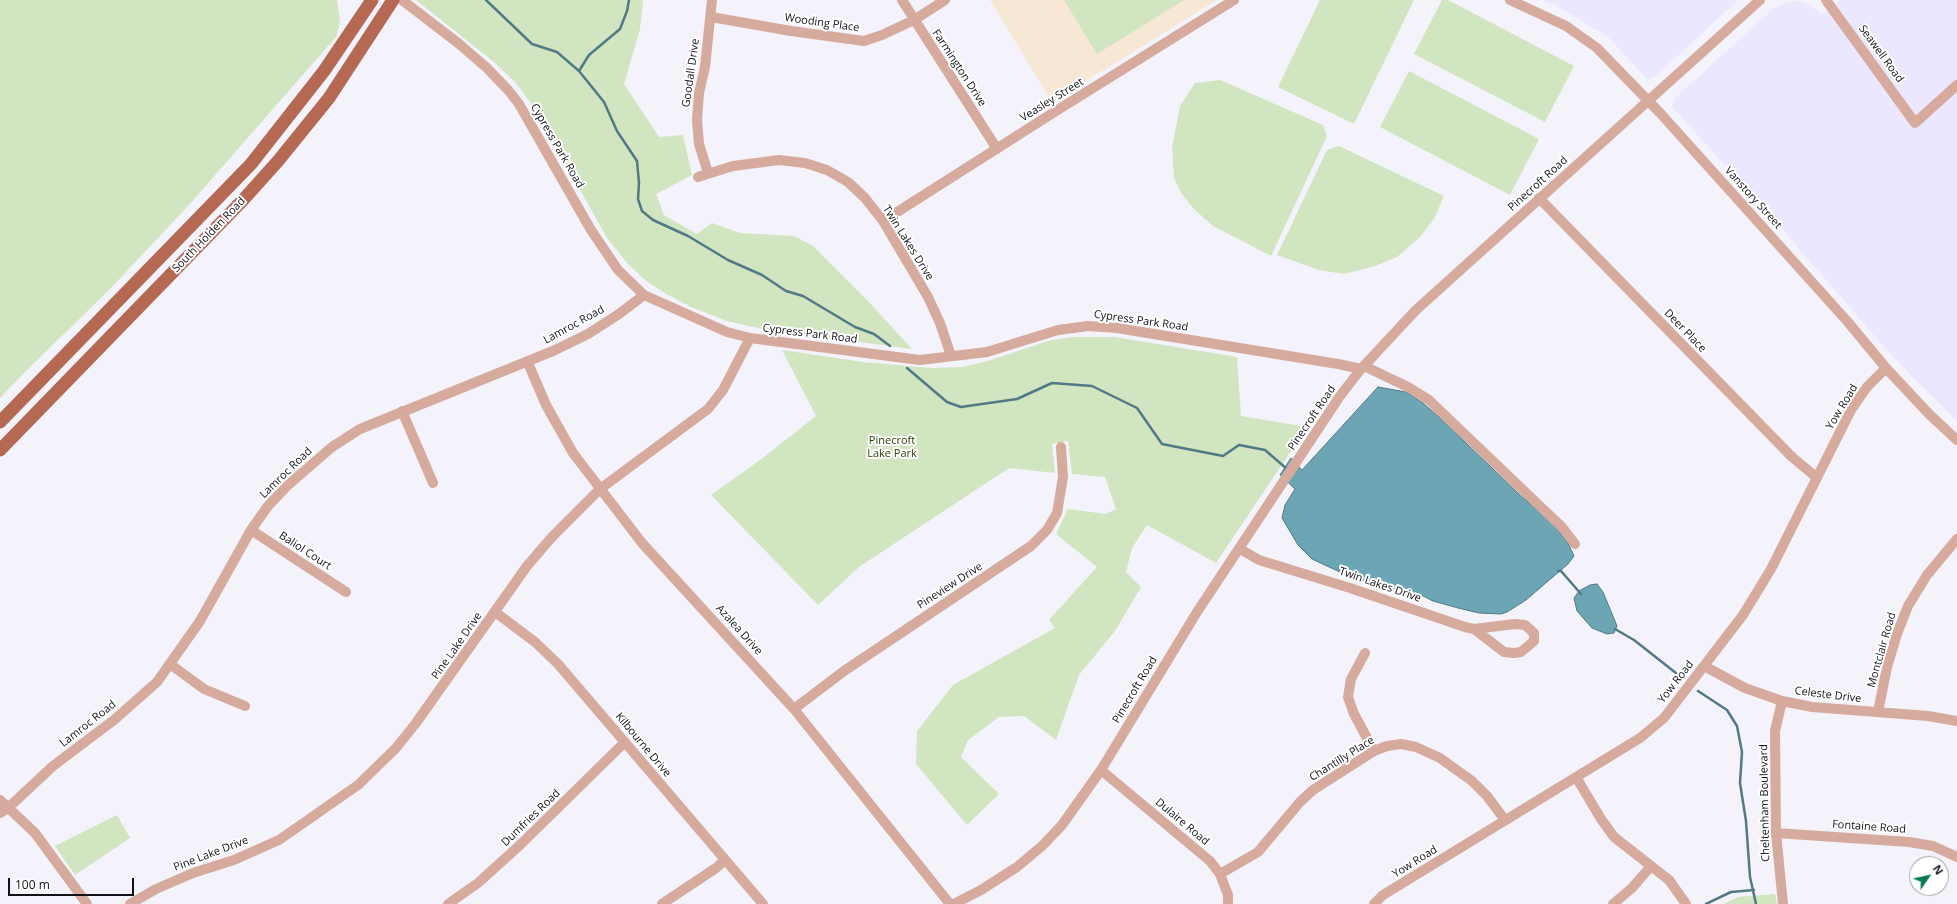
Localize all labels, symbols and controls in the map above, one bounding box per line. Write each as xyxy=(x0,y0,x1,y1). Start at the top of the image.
street label: Wooding Place xyxy=(784,11,860,35)
street label: Seawell Road xyxy=(1856,23,1906,85)
street label: Farmington Drive xyxy=(929,27,989,109)
street label: Goodall Drive xyxy=(680,38,702,108)
street label: Veasley Street xyxy=(1018,75,1086,125)
street label: Cypress Park Road xyxy=(527,101,587,191)
street label: Pinecroft Road xyxy=(1506,154,1570,214)
street label: Vanstory Street xyxy=(1722,164,1784,232)
street label: South Holden Road xyxy=(170,195,248,275)
street label: Twin Lakes Drive xyxy=(880,203,936,283)
street label: Lamroc Road xyxy=(541,303,607,347)
street label: Deer Place xyxy=(1661,307,1709,355)
street label: Cypress Park Road xyxy=(1093,308,1189,334)
street label: Cypress Park Road xyxy=(762,322,858,346)
street label: Yow Road xyxy=(1823,382,1861,432)
street label: Pinecroft Road xyxy=(1285,383,1339,453)
park label: Pinecroft Lake Park xyxy=(867,434,917,460)
street label: Lamroc Road xyxy=(257,445,315,501)
street label: Baliol Court xyxy=(276,529,334,573)
street label: Pineview Drive xyxy=(915,560,985,612)
street label: Twin Lakes Drive xyxy=(1337,565,1423,605)
street label: Azalea Drive xyxy=(713,602,765,658)
street label: Pine Lake Drive xyxy=(429,610,485,682)
street label: Montclair Road xyxy=(1865,611,1899,689)
street label: Pinecroft Road xyxy=(1110,654,1160,726)
street label: Yow Road xyxy=(1655,658,1697,706)
street label: Celeste Drive xyxy=(1794,684,1862,706)
street label: Lamroc Road xyxy=(57,698,119,750)
street label: Kilbourne Drive xyxy=(612,710,674,780)
street label: Chantilly Place xyxy=(1307,734,1377,784)
street label: Cheltenham Boulevard xyxy=(1757,744,1773,862)
street label: Dumfries Road xyxy=(499,787,563,849)
street label: Dulaire Road xyxy=(1152,796,1212,848)
street label: Fontaine Road xyxy=(1832,818,1906,836)
street label: Pine Lake Drive xyxy=(172,834,250,874)
street label: Yow Road xyxy=(1390,843,1440,881)
north arrow xyxy=(1909,856,1949,896)
text: N xyxy=(1930,862,1947,877)
scale bar xyxy=(10,870,136,896)
text: 100 m xyxy=(15,876,50,893)

